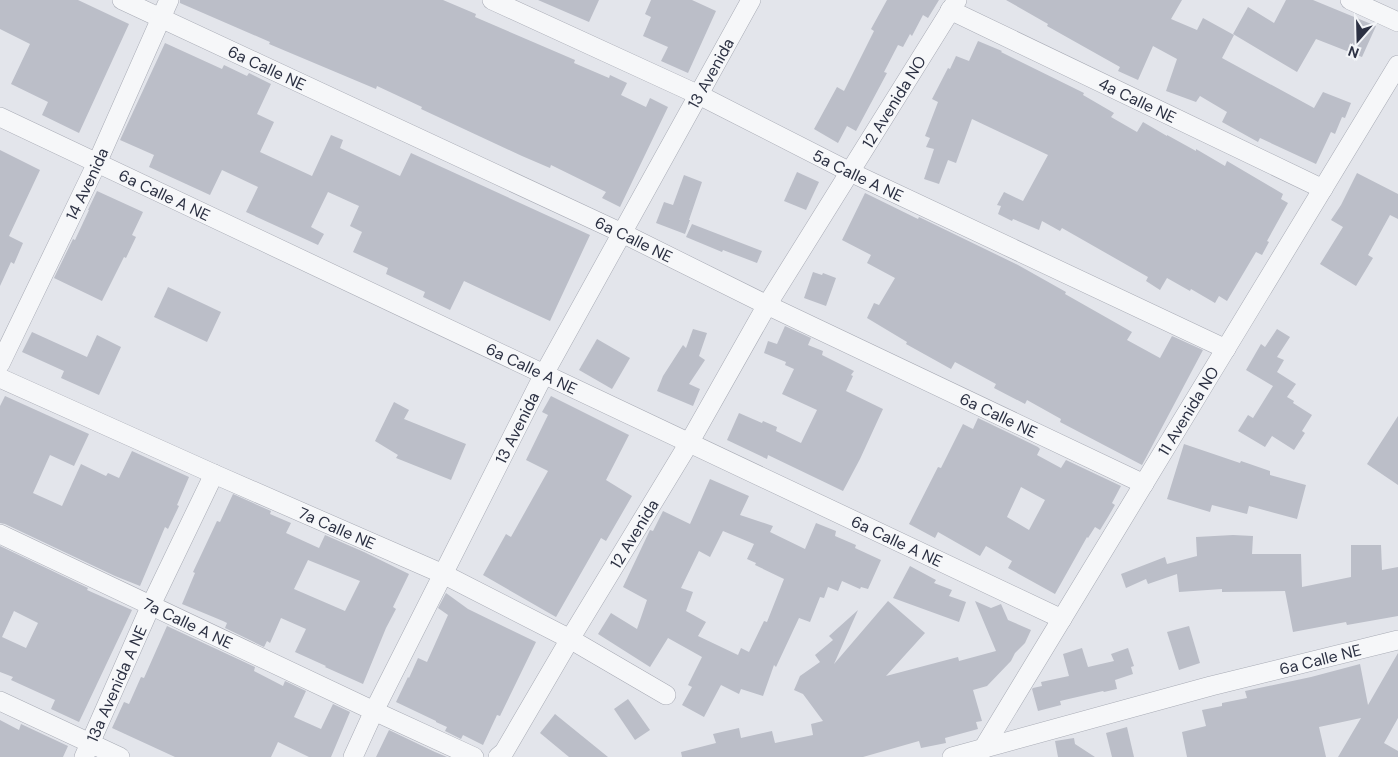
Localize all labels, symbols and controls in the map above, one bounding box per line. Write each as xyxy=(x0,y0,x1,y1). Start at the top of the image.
north arrow xyxy=(1333,15,1383,65)
street label: 13 Avenida xyxy=(683,34,739,112)
street label: 6a Calle NE xyxy=(225,40,309,95)
text: N xyxy=(1346,42,1361,62)
street label: 12 Avenida NO xyxy=(857,52,930,152)
street label: 4a Calle NE xyxy=(1095,72,1180,128)
street label: 14 Avenida xyxy=(61,144,113,223)
street label: 5a Calle A NE xyxy=(809,144,907,206)
street label: 6a Calle A NE xyxy=(115,164,214,225)
street label: 6a Calle NE xyxy=(592,211,676,267)
street label: 6a Calle A NE xyxy=(482,338,581,399)
street label: 11 Avenida NO xyxy=(1153,362,1223,459)
street label: 13 Avenida xyxy=(490,388,544,467)
street label: 6a Calle NE xyxy=(956,388,1041,442)
street label: 12 Avenida xyxy=(605,495,663,572)
street label: 7a Calle NE xyxy=(296,502,379,554)
street label: 6a Calle A NE xyxy=(848,510,946,572)
street label: 7a Calle A NE xyxy=(140,593,236,653)
street label: 13a Avenida A NE xyxy=(81,622,151,745)
street label: 6a Calle NE xyxy=(1277,639,1363,679)

